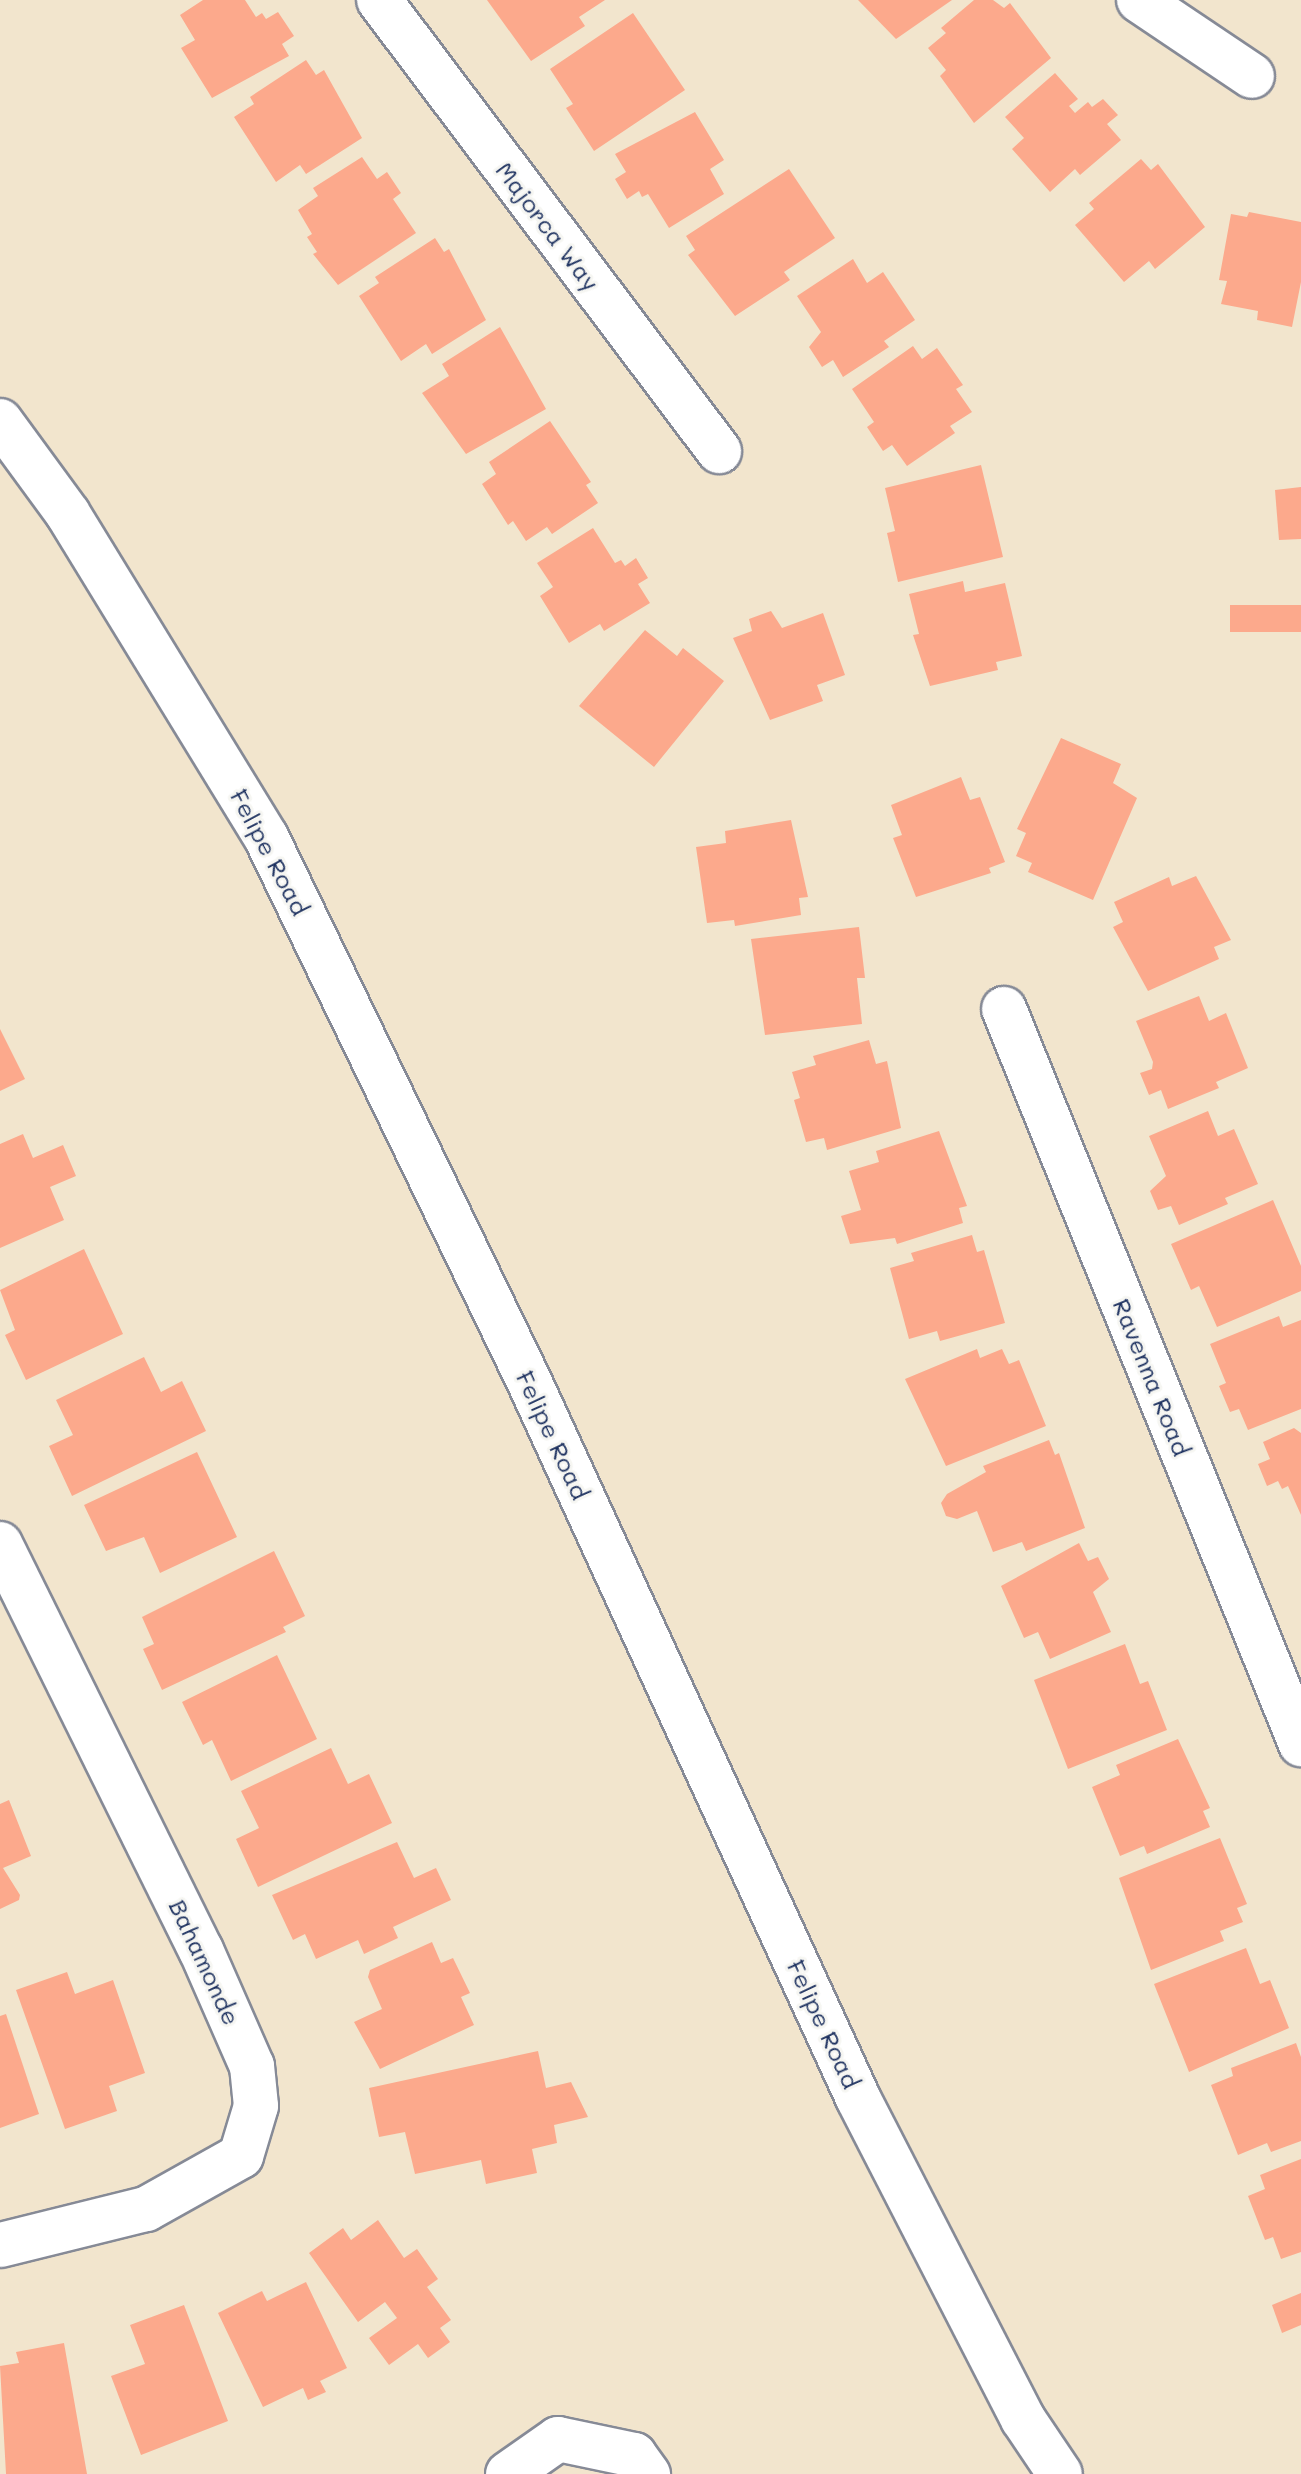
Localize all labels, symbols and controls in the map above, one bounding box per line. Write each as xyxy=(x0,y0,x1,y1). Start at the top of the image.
street label: Majorca Way xyxy=(490,156,606,296)
street label: Felipe Road xyxy=(225,784,315,920)
street label: Ravenna Road xyxy=(1107,1294,1197,1460)
street label: Felipe Road xyxy=(511,1366,595,1504)
street label: Bahamonde xyxy=(163,1895,247,2029)
street label: Felipe Road xyxy=(782,1955,866,2093)

